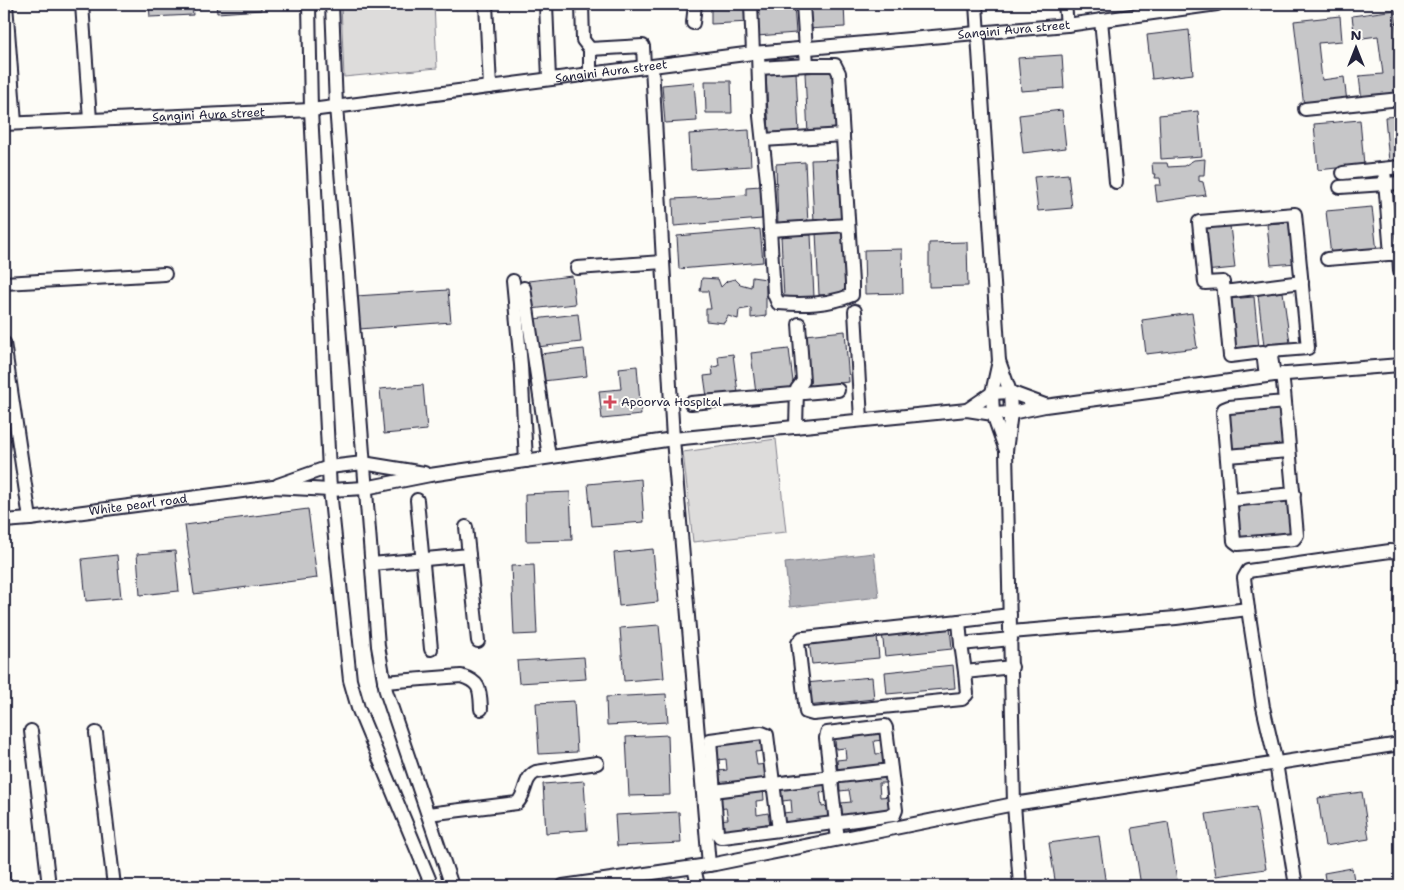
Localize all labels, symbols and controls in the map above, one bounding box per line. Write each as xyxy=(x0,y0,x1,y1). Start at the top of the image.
street label: Sangini Aura street xyxy=(957,17,1071,43)
north arrow xyxy=(1332,22,1382,72)
text: N xyxy=(1350,26,1362,44)
street label: Sangini Aura street xyxy=(554,56,668,86)
street label: Sangini Aura street xyxy=(152,104,266,125)
place label: Apoorva Hospital xyxy=(621,394,722,410)
marker: Apoorva Hospital xyxy=(603,395,617,409)
street label: White pearl road xyxy=(88,490,188,519)

